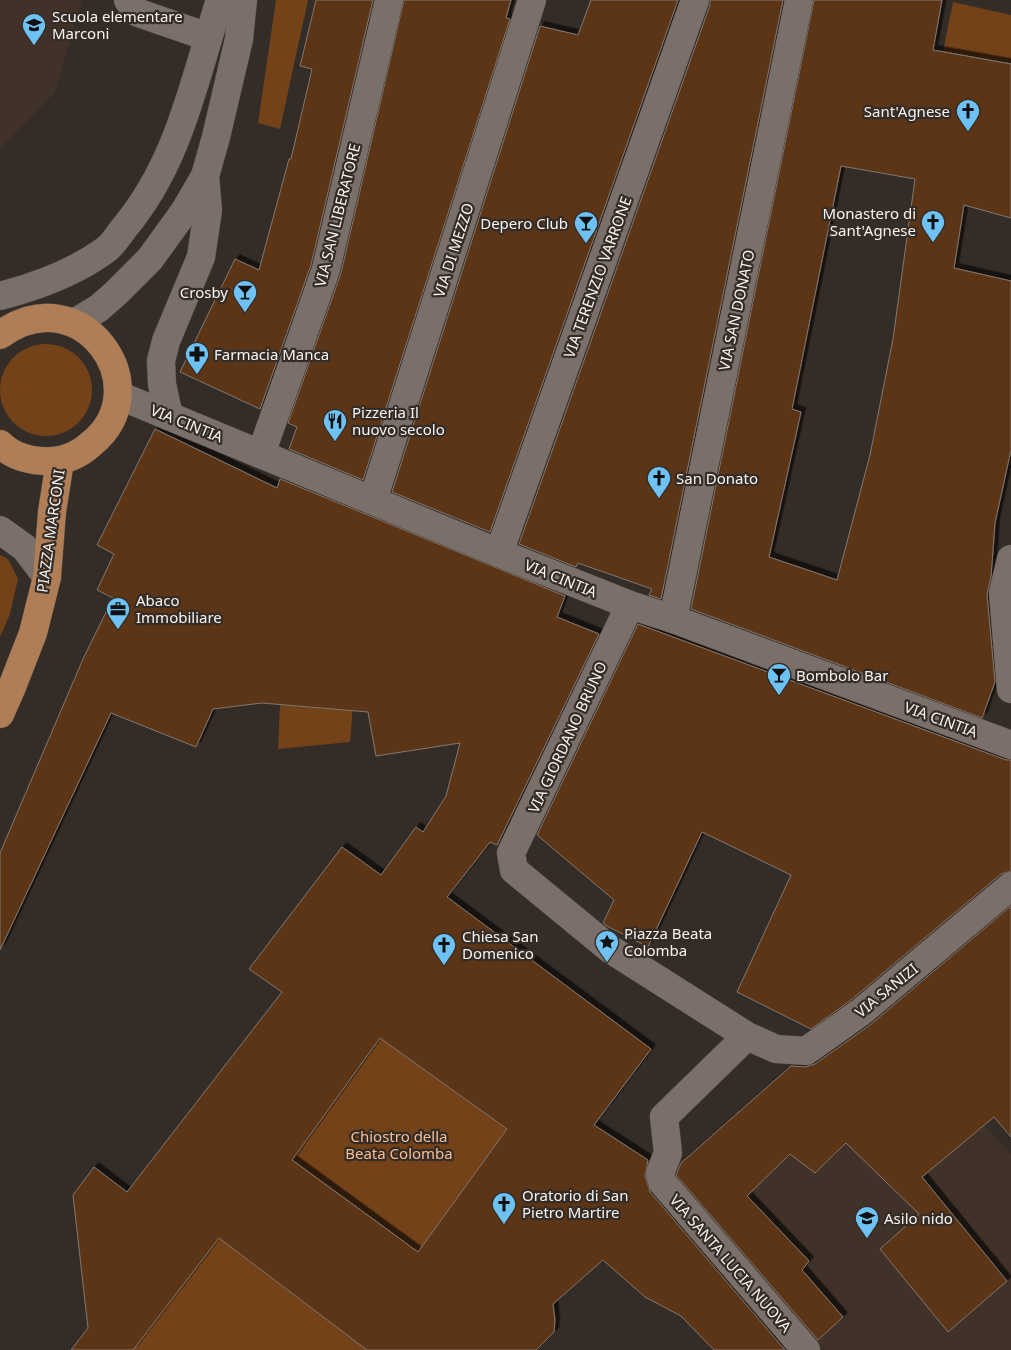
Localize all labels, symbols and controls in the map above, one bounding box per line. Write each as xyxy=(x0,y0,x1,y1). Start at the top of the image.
place label: Scuola elementare Marconi xyxy=(52,6,183,43)
school or university icon: Scuola elementare Marconi xyxy=(21,12,47,46)
church icon: Sant'Agnese xyxy=(955,98,981,132)
place label: Sant'Agnese xyxy=(864,101,950,121)
street label: VIA SAN LIBERATORE xyxy=(310,141,364,289)
street label: VIA TERENZIO VARRONE xyxy=(558,193,636,361)
street label: VIA DI MEZZO xyxy=(428,200,478,300)
place label: Monastero di Sant'Agnese xyxy=(823,203,916,240)
church icon: Monastero di Sant'Agnese xyxy=(920,209,946,243)
bar icon: Depero Club xyxy=(573,210,599,244)
place label: Depero Club xyxy=(480,213,568,233)
street label: VIA SAN DONATO xyxy=(713,248,759,372)
bar icon: Crosby xyxy=(232,279,258,313)
place label: Crosby xyxy=(180,282,228,302)
pharmacy icon: Farmacia Manca xyxy=(184,341,210,375)
place label: Farmacia Manca xyxy=(214,344,329,364)
street label: VIA CINTIA xyxy=(148,399,227,447)
place label: Pizzeria Il nuovo secolo xyxy=(352,402,445,439)
restaurant icon: Pizzeria Il nuovo secolo xyxy=(322,408,348,442)
church icon: San Donato xyxy=(646,465,672,499)
street label: PIAZZA MARCONI xyxy=(31,468,69,594)
place label: San Donato xyxy=(676,468,758,488)
street label: VIA CINTIA xyxy=(522,554,601,602)
place label: Abaco Immobiliare xyxy=(136,590,222,627)
office icon: Abaco Immobiliare xyxy=(105,596,131,630)
street label: VIA GIORDANO BRUNO xyxy=(523,658,611,816)
bar icon: Bombolo Bar xyxy=(766,662,792,696)
place label: Bombolo Bar xyxy=(796,665,888,685)
street label: VIA CINTIA xyxy=(902,697,981,742)
place label: Piazza Beata Colomba xyxy=(624,923,712,960)
place label: Chiesa San Domenico xyxy=(462,926,539,963)
place icon: Piazza Beata Colomba xyxy=(594,929,620,963)
church icon: Chiesa San Domenico xyxy=(431,932,457,966)
street label: VIA SANIZI xyxy=(850,958,922,1022)
park label: Chiostro della Beata Colomba xyxy=(345,1126,453,1163)
place label: Oratorio di San Pietro Martire xyxy=(522,1185,628,1222)
street label: VIA SANTA LUCIA NUOVA xyxy=(666,1190,797,1336)
church icon: Oratorio di San Pietro Martire xyxy=(491,1191,517,1225)
school or university icon: Asilo nido xyxy=(854,1205,880,1239)
place label: Asilo nido xyxy=(884,1208,953,1228)

